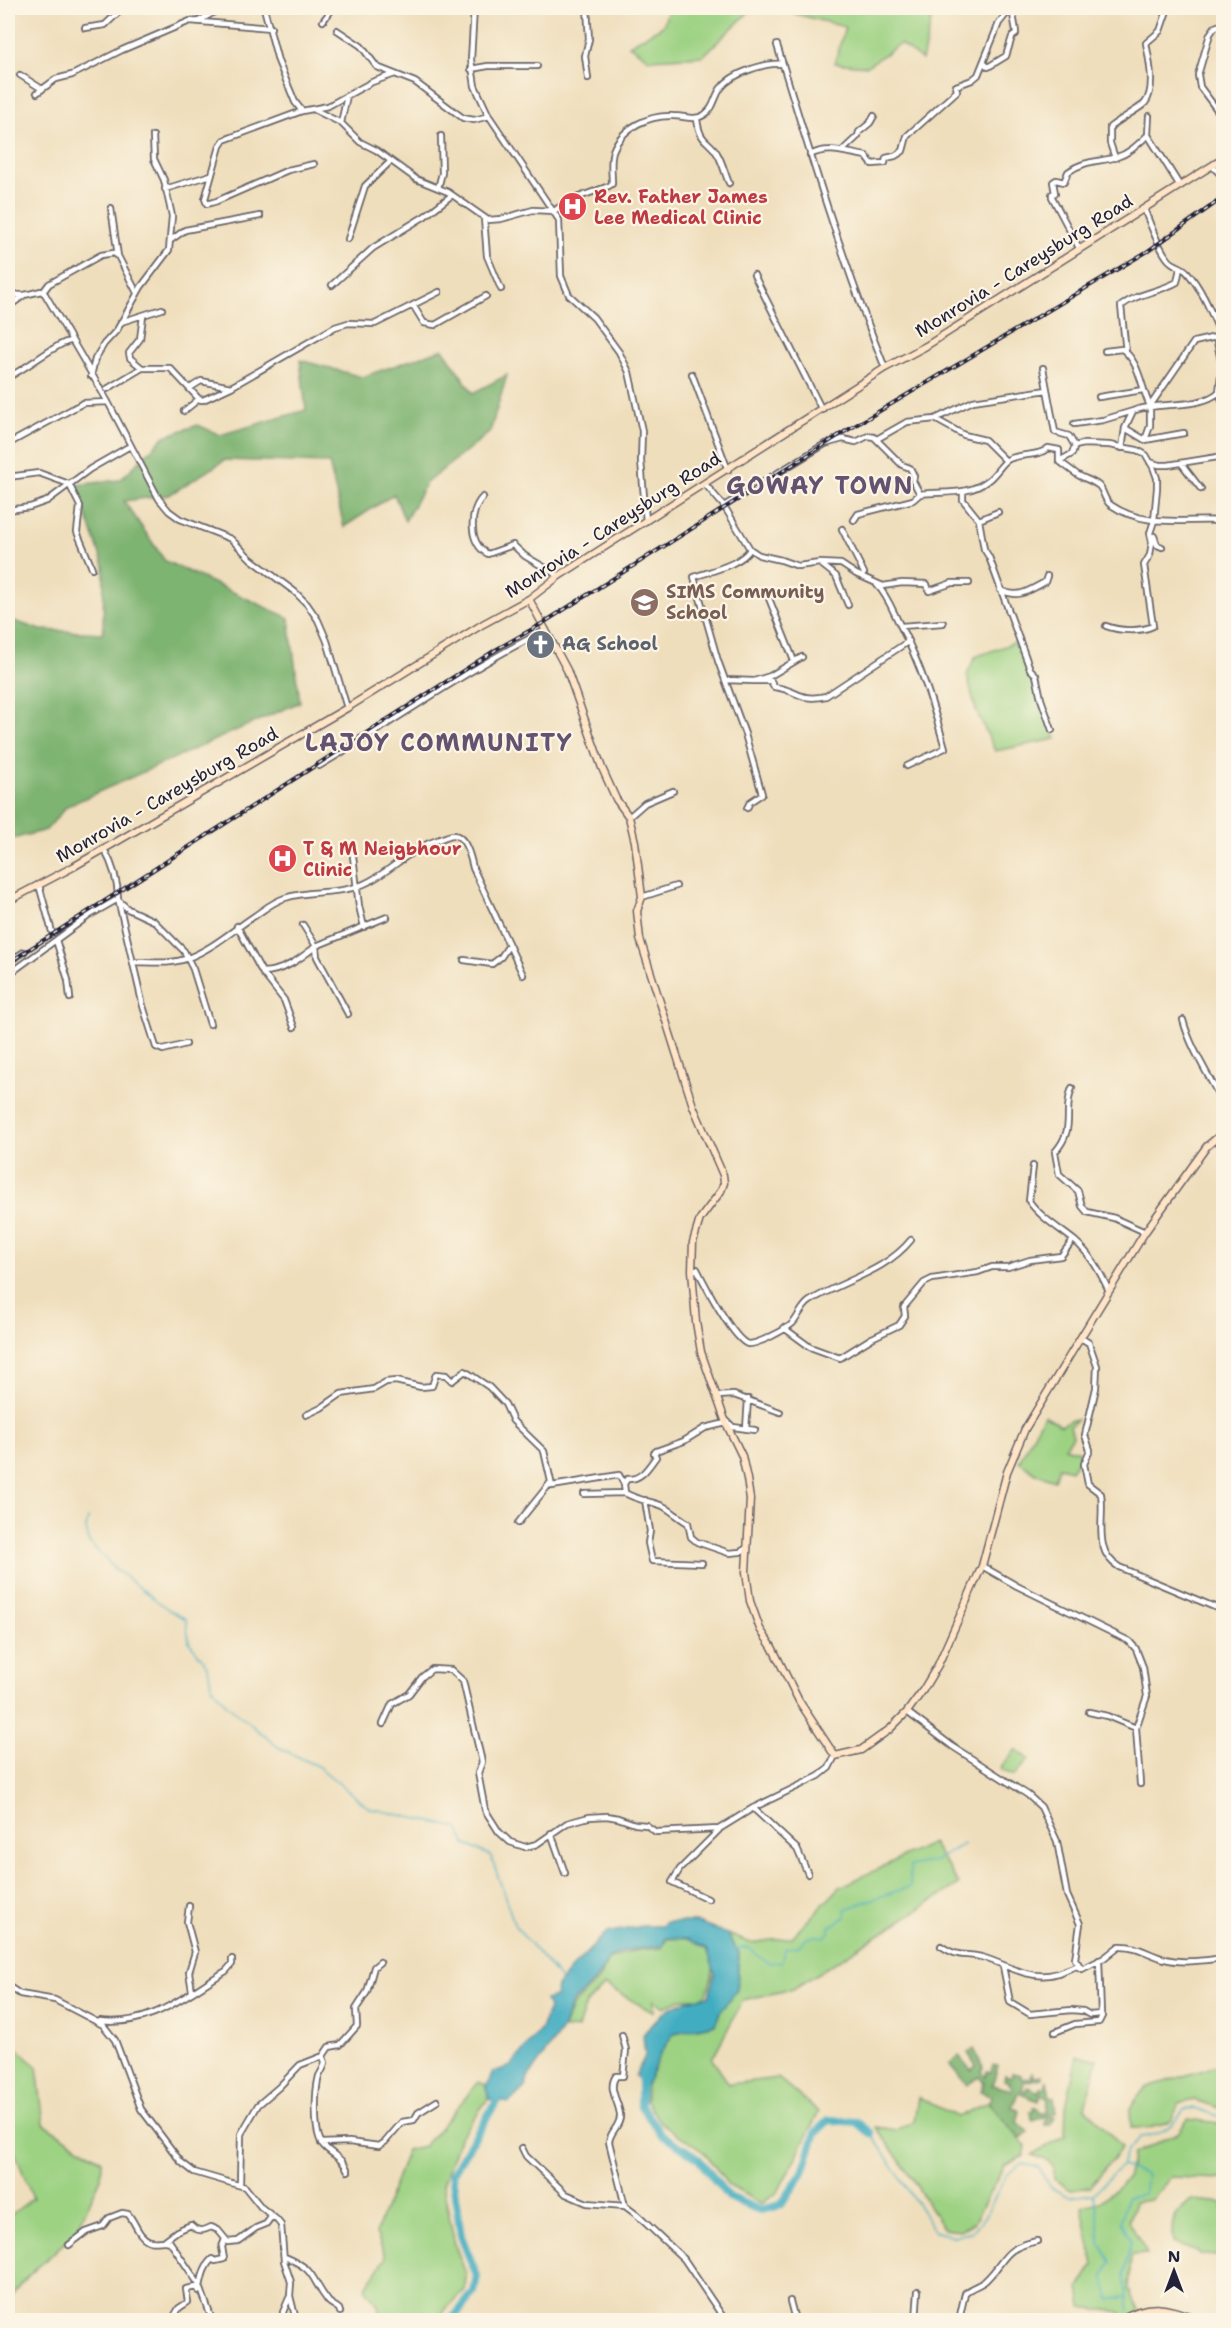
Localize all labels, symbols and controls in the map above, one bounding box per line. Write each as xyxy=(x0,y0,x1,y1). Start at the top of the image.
place label: Rev. Father James Lee Medical Clinic xyxy=(594,185,768,230)
street label: Monrovia - Careysburg Road xyxy=(911,189,1137,343)
hospital icon: Rev. Father James Lee Medical Clinic xyxy=(557,191,589,223)
street label: Monrovia - Careysburg Road xyxy=(501,446,725,604)
district label: GOWAY TOWN xyxy=(726,470,914,502)
place label: SIMS Community School xyxy=(666,580,824,625)
school or university icon: SIMS Community School xyxy=(629,586,661,618)
church icon: AG School xyxy=(525,628,557,660)
place label: AG School xyxy=(562,632,658,656)
street label: Monrovia - Careysburg Road xyxy=(52,721,282,869)
district label: LAJOY COMMUNITY xyxy=(305,727,573,759)
place label: T & M Neigbhour Clinic xyxy=(303,837,462,882)
hospital icon: T & M Neigbhour Clinic xyxy=(266,843,298,875)
north arrow xyxy=(1144,2241,1204,2301)
text: N xyxy=(1168,2246,1180,2267)

